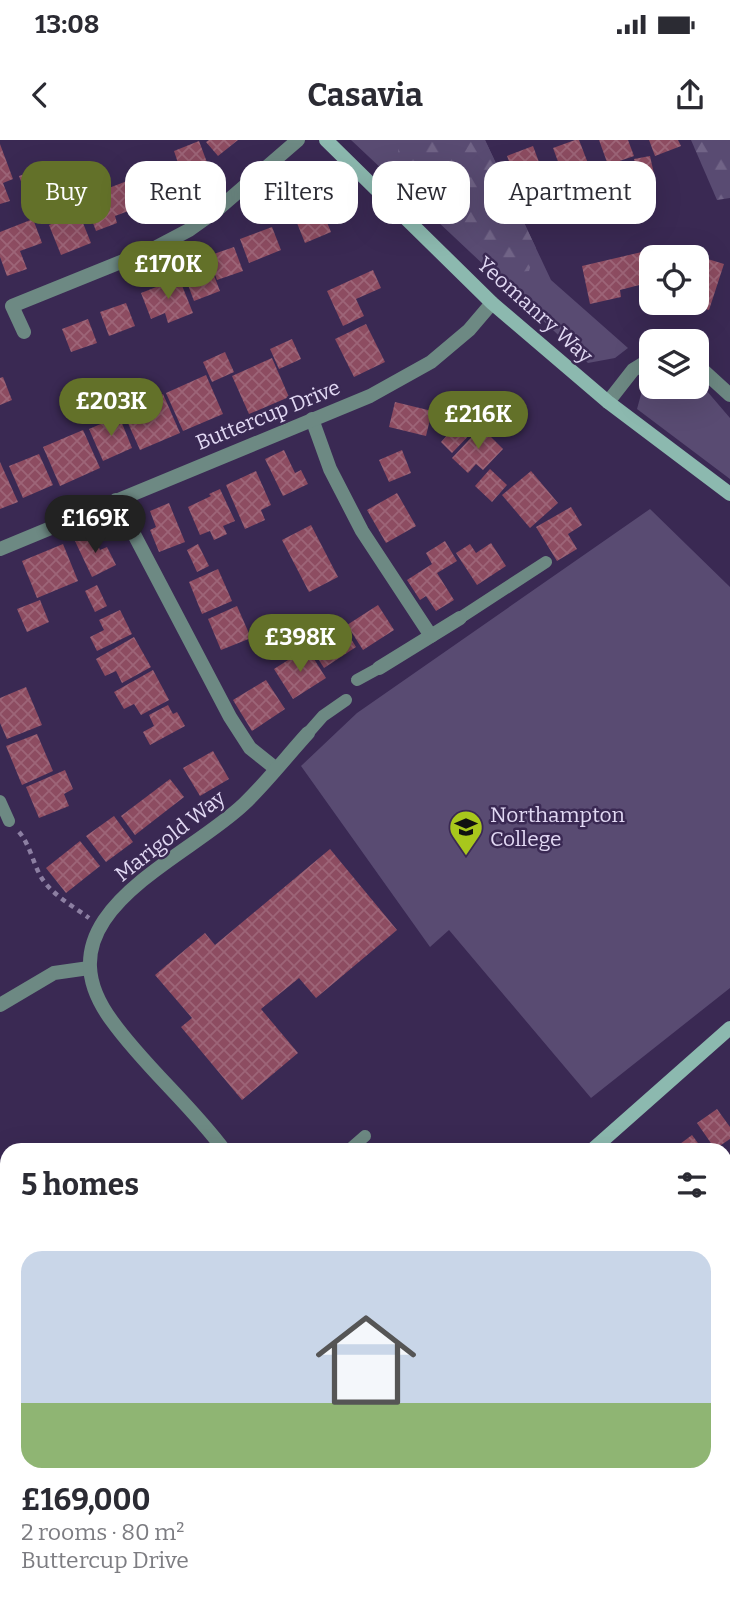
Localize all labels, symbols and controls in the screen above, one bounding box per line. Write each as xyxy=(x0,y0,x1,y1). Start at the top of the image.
text: 13:08 xyxy=(35,9,99,40)
icon: back xyxy=(21,76,59,114)
text: Casavia xyxy=(307,76,423,114)
icon: share xyxy=(671,76,709,114)
chip: Buy xyxy=(21,161,111,224)
chip: Rent xyxy=(125,161,226,224)
chip: Filters xyxy=(240,161,358,224)
chip: New xyxy=(372,161,470,224)
chip: Apartment xyxy=(484,161,656,224)
pin: £170K xyxy=(119,242,217,301)
map controls xyxy=(639,245,709,399)
button: locate xyxy=(639,245,709,315)
text: £170K xyxy=(134,250,202,278)
street label: Yeomanry Way xyxy=(472,251,599,369)
button: layers xyxy=(639,329,709,399)
street label: Buttercup Drive xyxy=(192,374,344,456)
pin: £203K xyxy=(62,378,160,438)
text: £203K xyxy=(75,387,147,415)
pin: £216K xyxy=(429,392,527,451)
text: £216K xyxy=(444,400,512,428)
pin: £169K xyxy=(46,496,144,555)
text: £169K xyxy=(61,504,129,532)
pin: £398K xyxy=(251,615,349,674)
text: £398K xyxy=(264,623,336,651)
street label: Marigold Way xyxy=(110,784,231,887)
place label: Northampton College xyxy=(490,802,625,852)
school or university icon: Northampton College xyxy=(447,808,485,857)
icon: filters xyxy=(673,1166,711,1204)
text: 5 homes xyxy=(21,1167,139,1203)
icon: home xyxy=(303,1297,429,1423)
text: £169,000 xyxy=(21,1482,151,1518)
text: 2 rooms · 80 m² xyxy=(21,1518,184,1546)
text: Buttercup Drive xyxy=(21,1546,189,1574)

